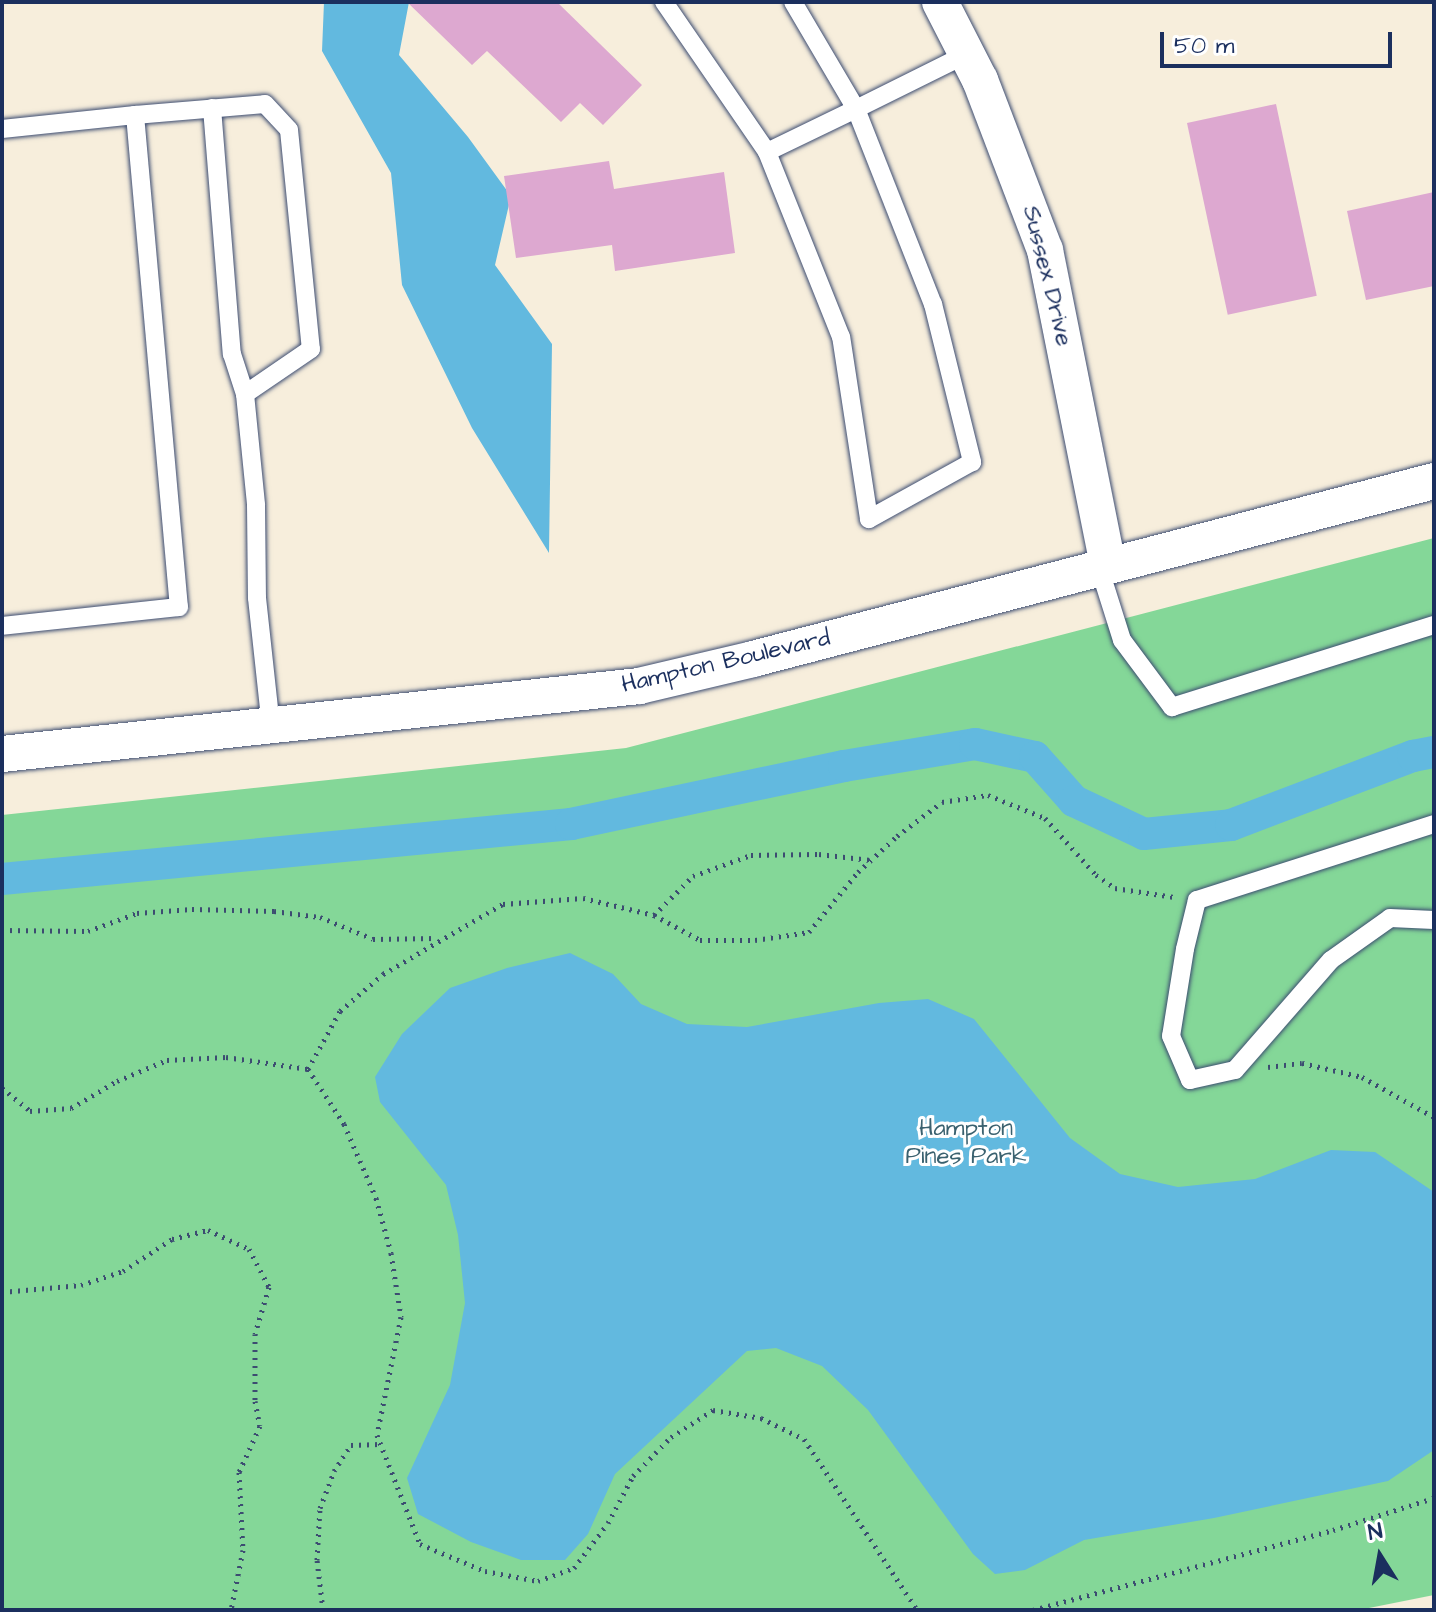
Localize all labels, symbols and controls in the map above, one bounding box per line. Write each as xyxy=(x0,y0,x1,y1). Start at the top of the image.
scale bar xyxy=(1164,16,1396,66)
text: 50 m xyxy=(1174,29,1234,63)
street label: Sussex Drive xyxy=(1016,203,1078,349)
street label: Hampton Boulevard xyxy=(619,624,833,700)
park label: Hampton Pines Park xyxy=(905,1115,1027,1171)
text: N xyxy=(1366,1515,1385,1548)
north arrow xyxy=(1340,1516,1420,1596)

